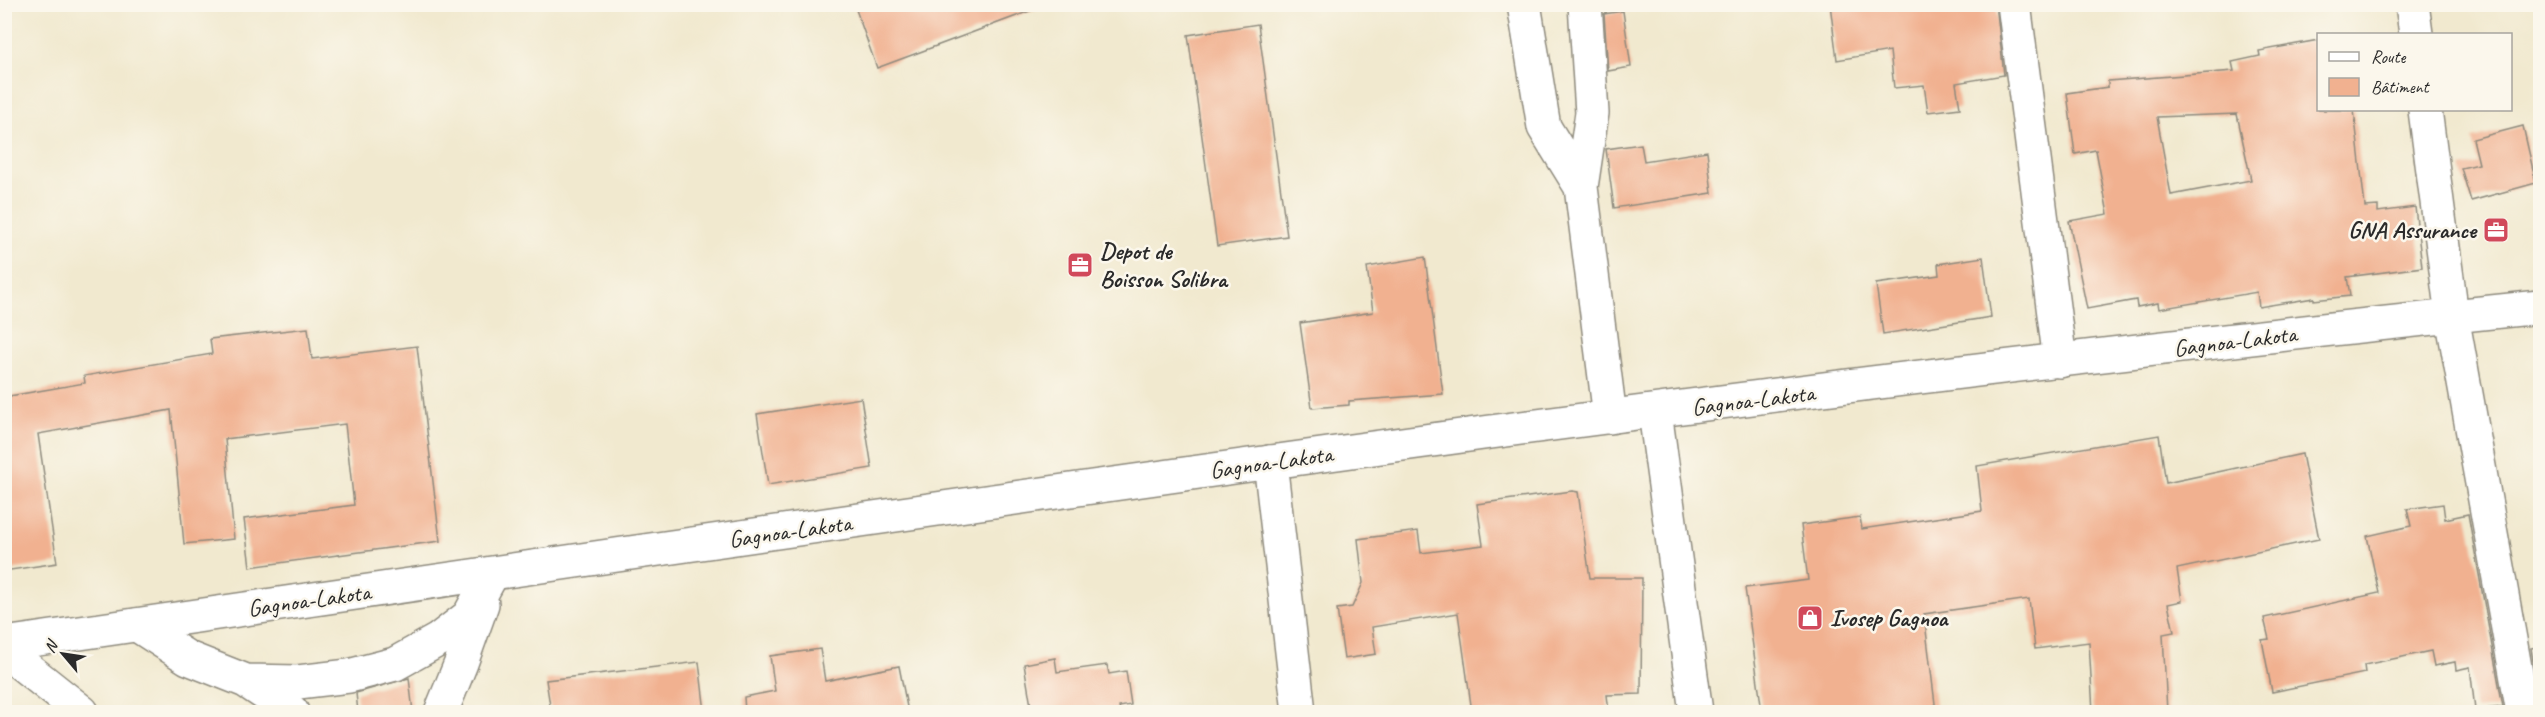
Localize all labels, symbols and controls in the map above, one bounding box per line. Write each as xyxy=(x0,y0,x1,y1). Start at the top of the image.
legend xyxy=(2317,33,2512,111)
text: Route xyxy=(2371,46,2406,68)
text: Bâtiment xyxy=(2371,76,2431,98)
place label: GNA Assurance xyxy=(2348,215,2478,245)
office icon: GNA Assurance xyxy=(2481,215,2511,245)
place label: Depot de Boisson Solibra xyxy=(1100,236,1229,294)
office icon: Depot de Boisson Solibra xyxy=(1065,250,1095,280)
street label: Gagnoa-Lakota xyxy=(2172,318,2300,363)
street label: Gagnoa-Lakota xyxy=(1690,377,1818,422)
street label: Gagnoa-Lakota xyxy=(1208,438,1336,485)
street label: Gagnoa-Lakota xyxy=(727,507,855,554)
street label: Gagnoa-Lakota xyxy=(246,576,374,623)
shop icon: Ivosep Gagnoa xyxy=(1795,603,1825,633)
place label: Ivosep Gagnoa xyxy=(1830,603,1950,633)
north arrow xyxy=(33,624,93,684)
text: N xyxy=(40,635,63,656)

